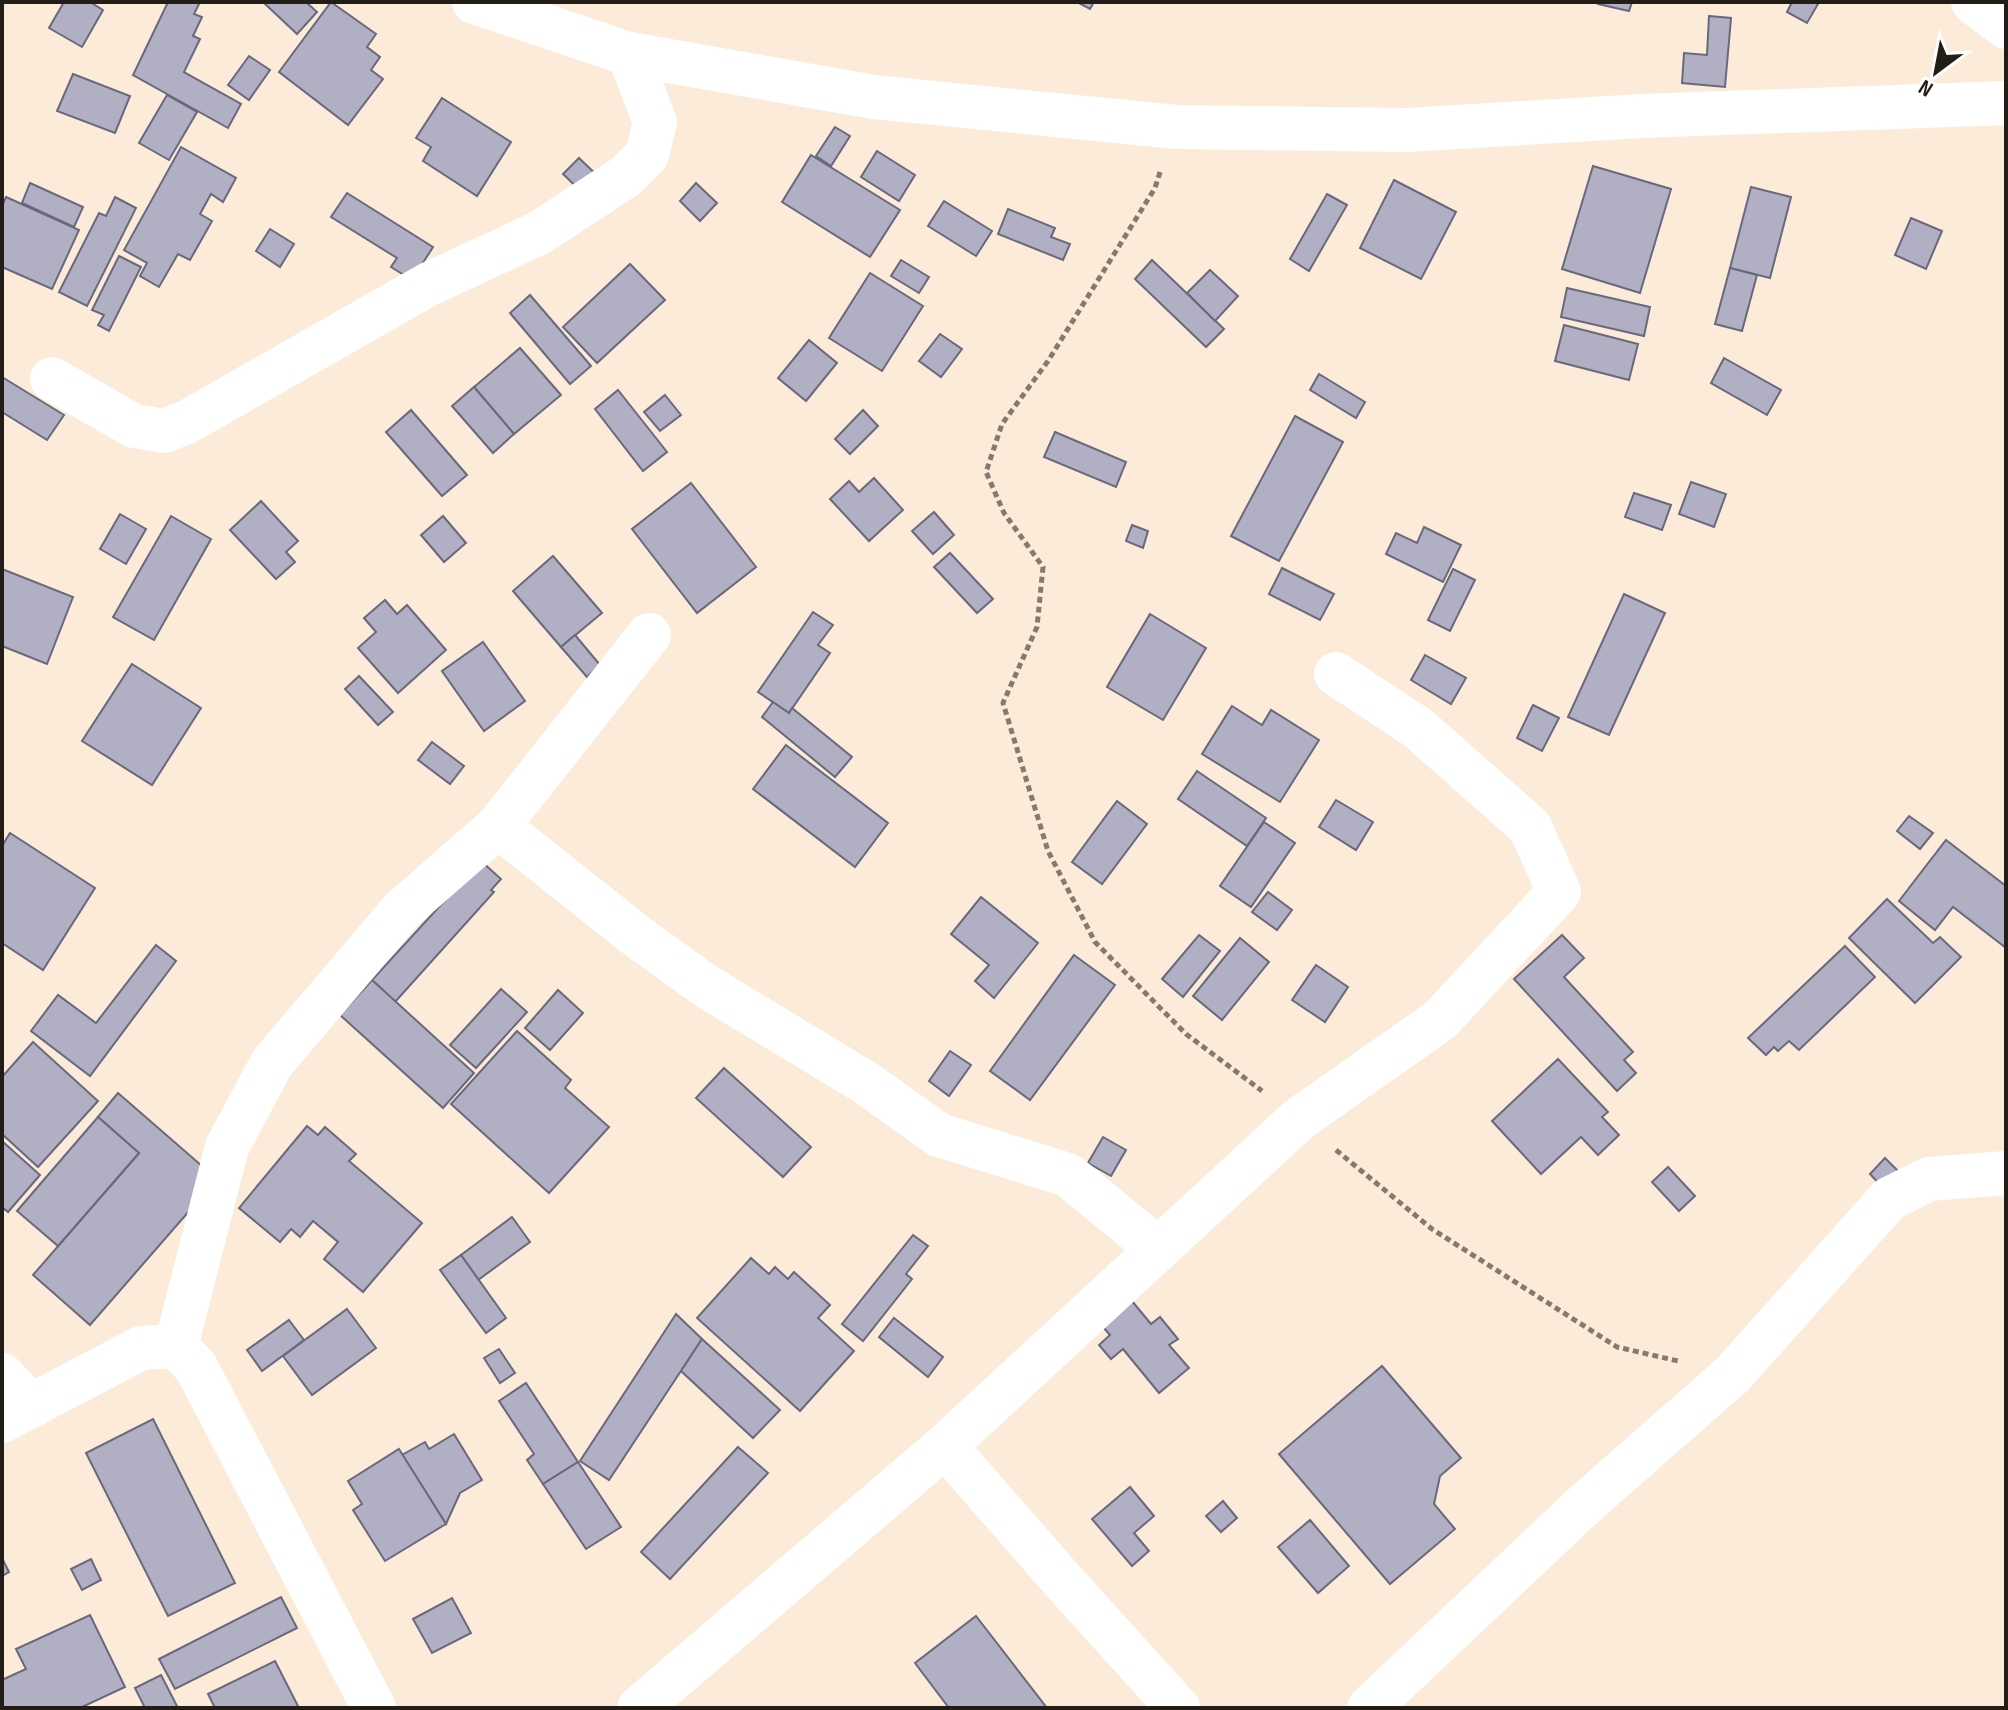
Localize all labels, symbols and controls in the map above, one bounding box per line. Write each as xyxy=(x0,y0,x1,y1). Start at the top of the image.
north arrow xyxy=(1896,32,1976,112)
text: N xyxy=(1914,73,1938,102)

